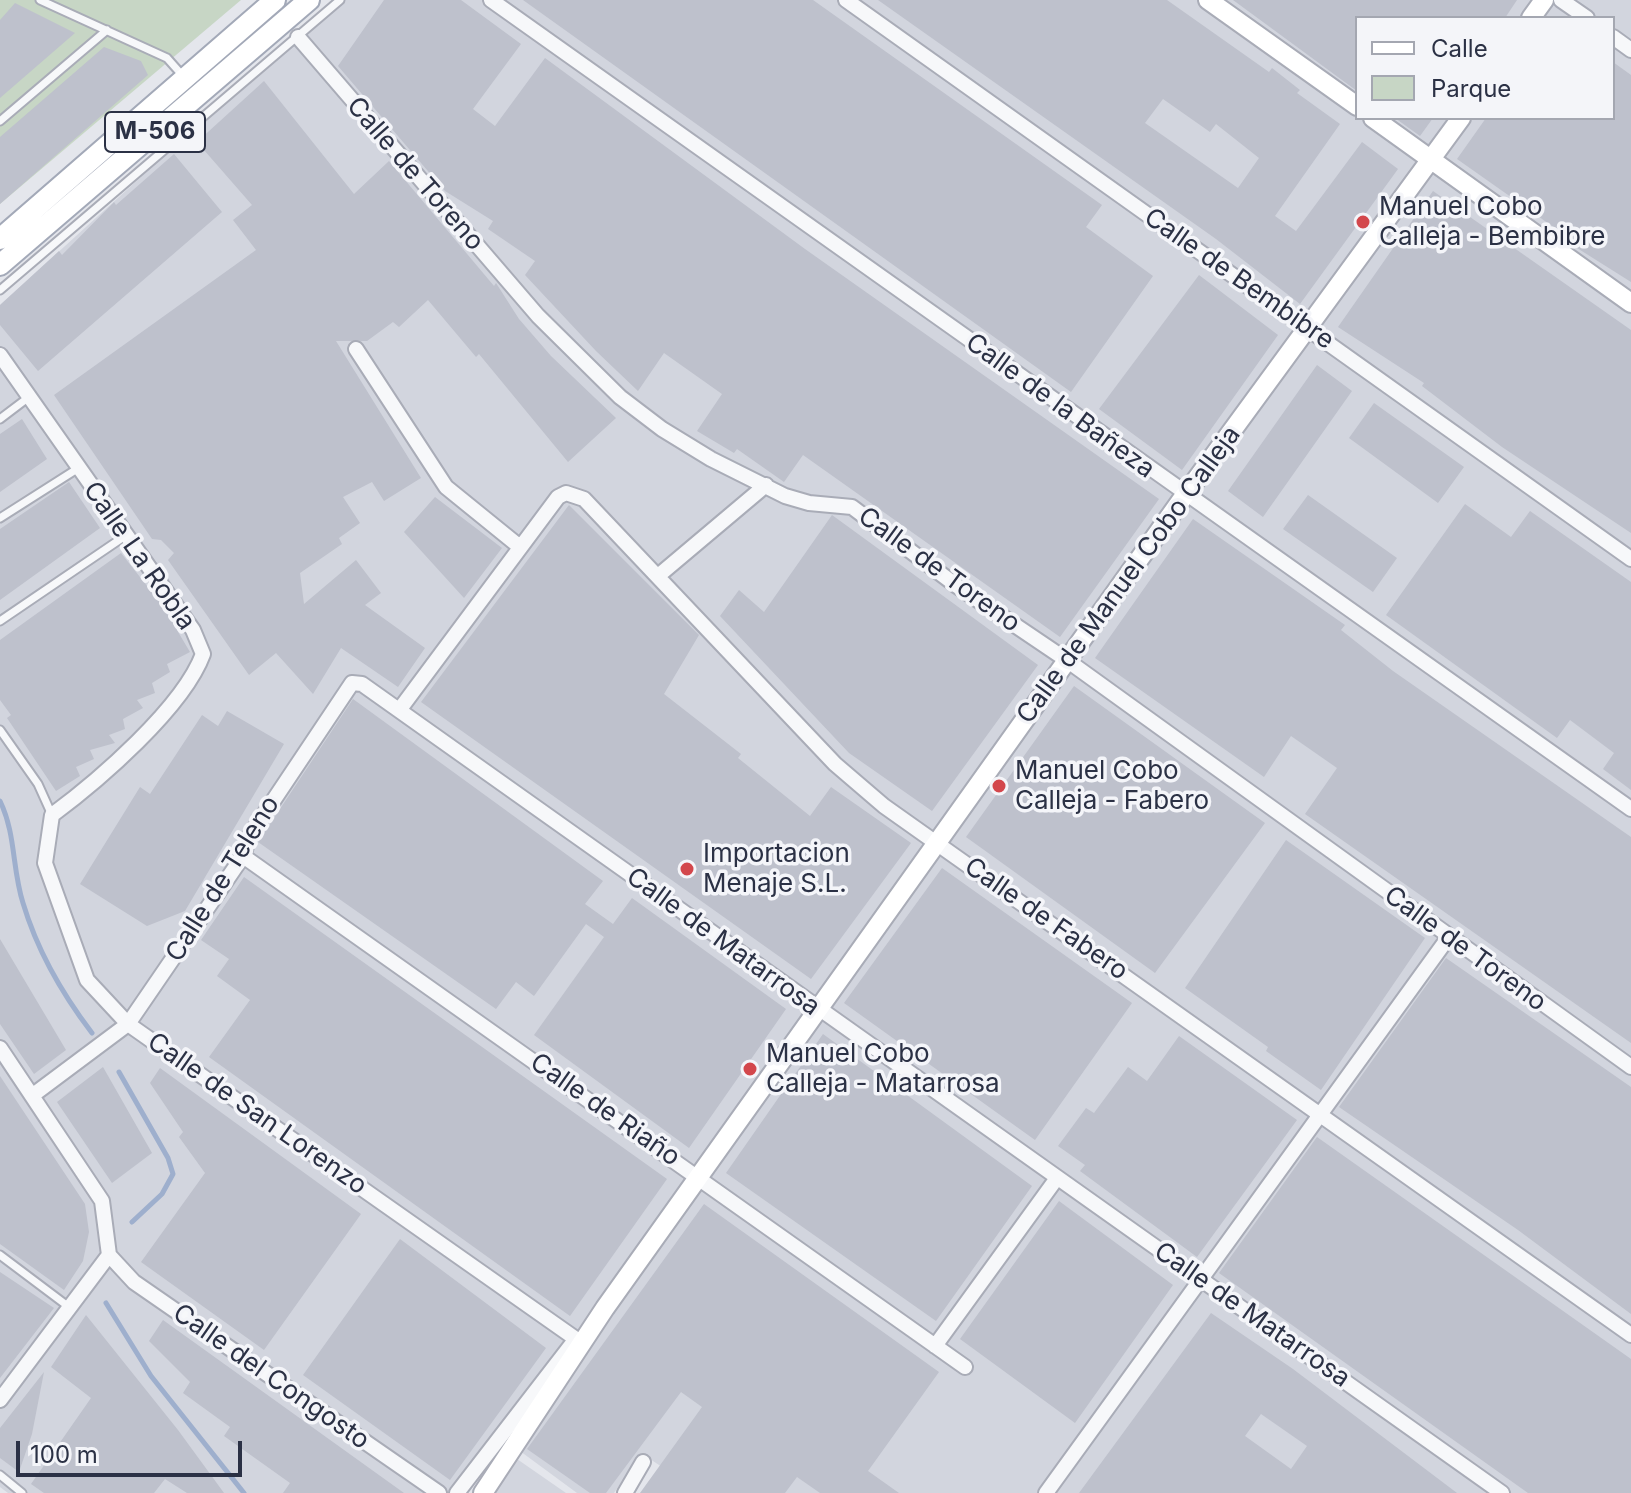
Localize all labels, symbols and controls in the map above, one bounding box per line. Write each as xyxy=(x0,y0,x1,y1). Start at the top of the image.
legend xyxy=(1355,16,1615,120)
text: Calle xyxy=(1431,34,1488,63)
text: Parque xyxy=(1431,74,1511,103)
street label: Calle de Toreno xyxy=(340,91,490,257)
road number: M-506 xyxy=(105,112,205,152)
place label: Manuel Cobo Calleja - Bembibre xyxy=(1379,191,1605,252)
street label: Calle de Bembibre xyxy=(1138,202,1340,356)
marker: Manuel Cobo Calleja - Bembibre xyxy=(1354,213,1372,231)
street label: Calle de la Bañeza xyxy=(959,327,1161,485)
street label: Calle de Manuel Cobo Calleja xyxy=(1010,420,1248,730)
street label: Calle La Robla xyxy=(76,476,202,636)
street label: Calle de Toreno xyxy=(852,501,1026,639)
place label: Manuel Cobo Calleja - Fabero xyxy=(1015,755,1209,816)
marker: Manuel Cobo Calleja - Fabero xyxy=(990,777,1008,795)
street label: Calle de Teleno xyxy=(160,790,286,968)
place label: Importacion Menaje S.L. xyxy=(703,838,850,900)
street label: Calle de Fabero xyxy=(958,851,1134,987)
marker: Importacion Menaje S.L. xyxy=(678,860,696,878)
street label: Calle de Matarrosa xyxy=(620,861,826,1023)
street label: Calle de Toreno xyxy=(1378,880,1552,1018)
street label: Calle de San Lorenzo xyxy=(141,1026,373,1202)
place label: Manuel Cobo Calleja - Matarrosa xyxy=(766,1038,1000,1100)
street label: Calle de Riaño xyxy=(524,1047,686,1173)
marker: Manuel Cobo Calleja - Matarrosa xyxy=(741,1060,759,1078)
street label: Calle de Matarrosa xyxy=(1148,1236,1356,1394)
street label: Calle del Congosto xyxy=(167,1298,375,1456)
scale bar xyxy=(20,1425,246,1475)
text: 100 m xyxy=(30,1440,98,1469)

